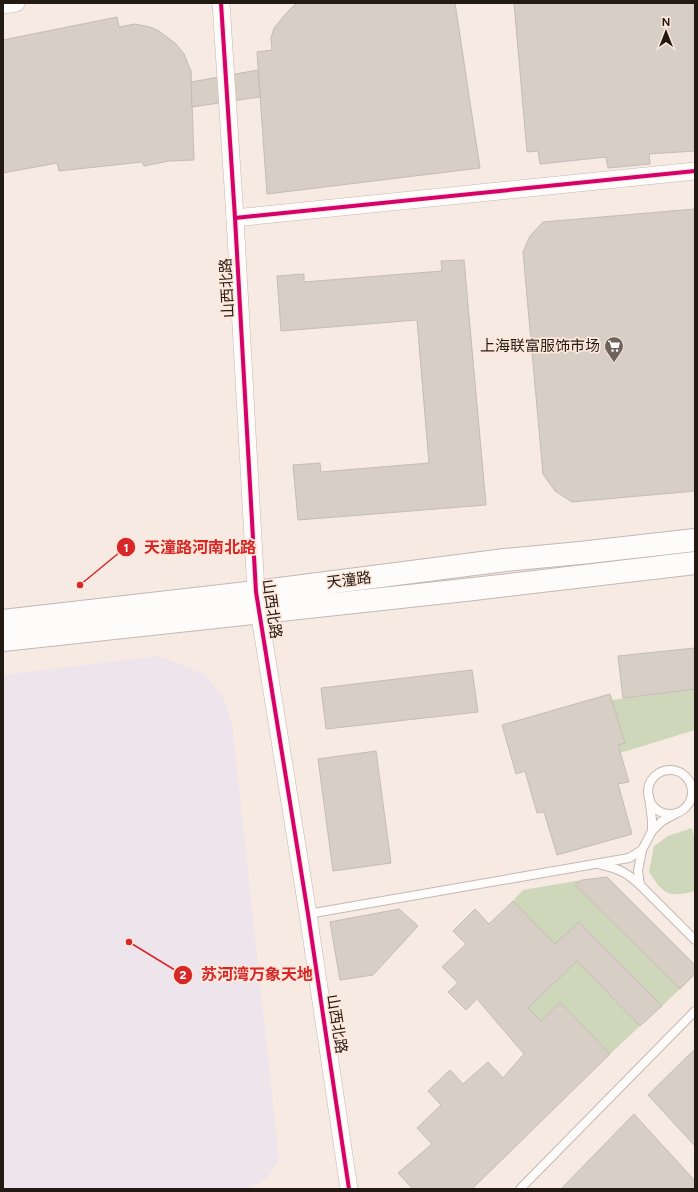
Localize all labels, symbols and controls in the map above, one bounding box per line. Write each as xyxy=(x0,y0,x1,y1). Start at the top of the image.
north arrow xyxy=(646,12,686,52)
text: N xyxy=(662,16,670,29)
street label: 山西北路 xyxy=(216,258,238,318)
supermarket icon: 上海联富服饰市场 xyxy=(603,335,625,363)
place label: 上海联富服饰市场 xyxy=(480,337,600,355)
callout: 天潼路河南北路 xyxy=(116,533,264,561)
text: 天潼路河南北路 xyxy=(144,538,256,557)
text: 1 xyxy=(123,541,129,555)
street label: 天潼路 xyxy=(326,568,372,592)
street label: 山西北路 xyxy=(259,578,285,640)
callout: 苏河湾万象天地 xyxy=(173,961,321,989)
text: 苏河湾万象天地 xyxy=(201,965,313,984)
text: 2 xyxy=(180,968,187,982)
street label: 山西北路 xyxy=(323,993,351,1055)

